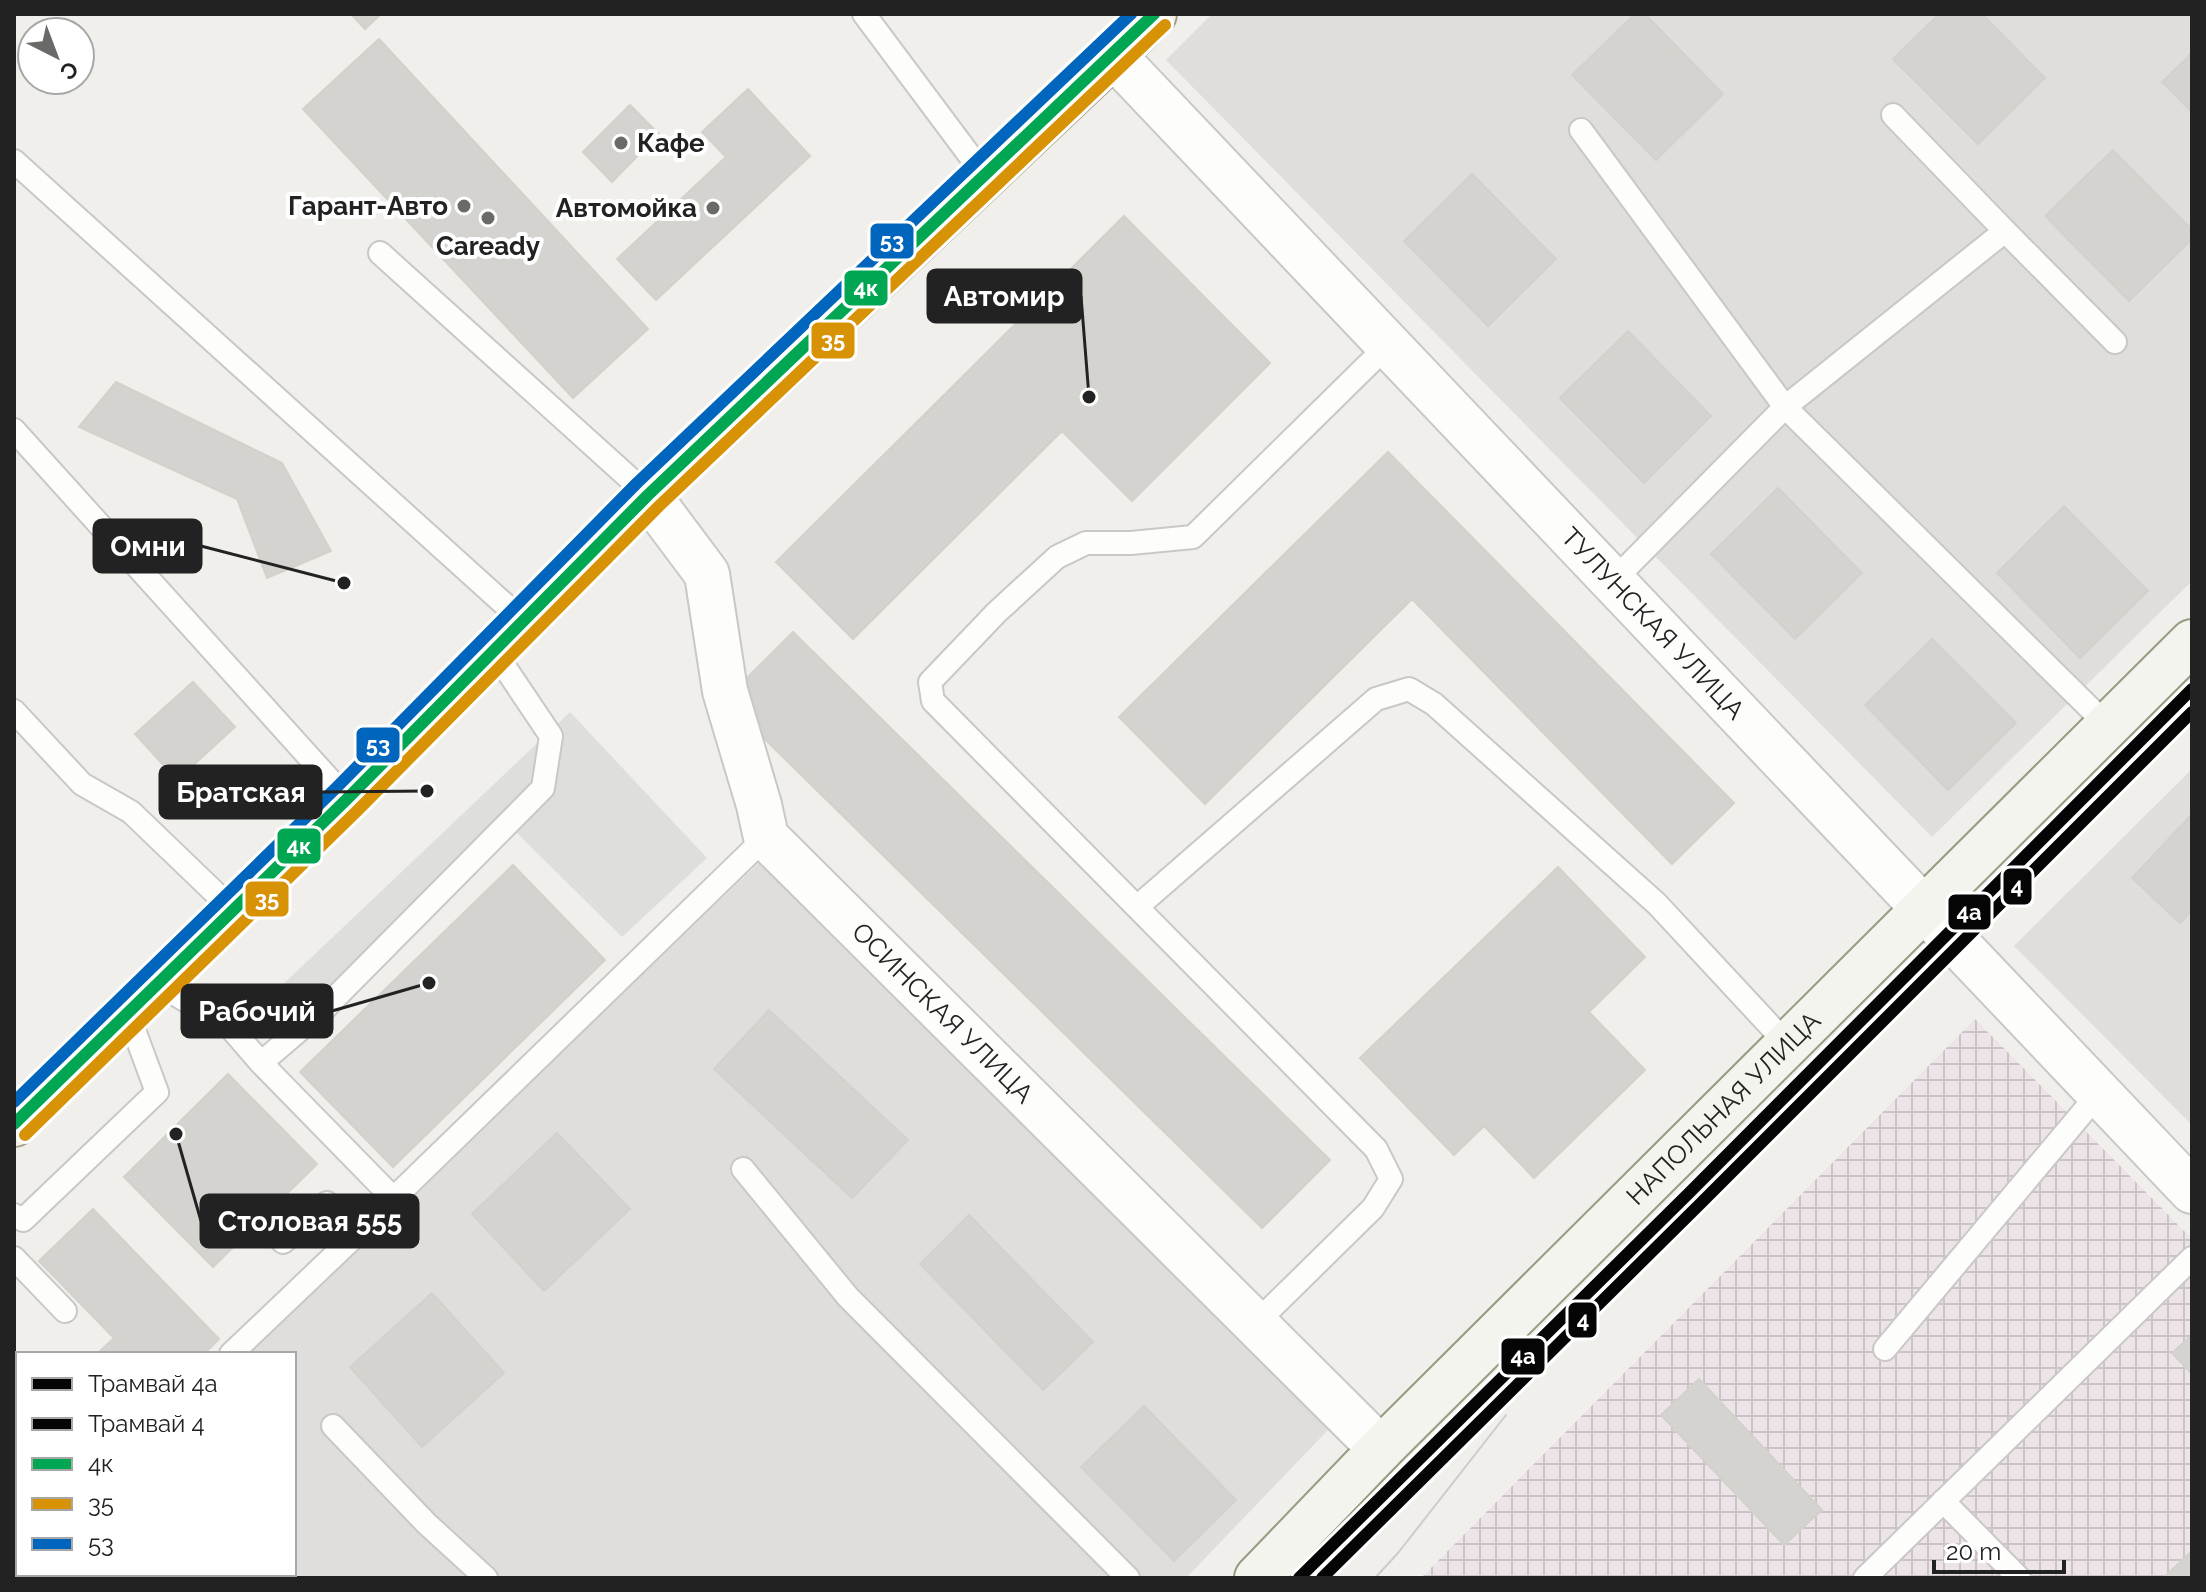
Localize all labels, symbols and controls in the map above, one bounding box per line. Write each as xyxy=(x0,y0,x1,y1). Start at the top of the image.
north arrow xyxy=(16,16,96,96)
text: С xyxy=(55,56,84,86)
place label: Кафе xyxy=(637,128,705,158)
marker: Кафе xyxy=(612,134,630,152)
place label: Гарант-Авто xyxy=(288,191,448,221)
place label: Автомойка xyxy=(556,193,697,223)
marker: Гарант-Авто xyxy=(455,197,473,215)
marker: Автомойка xyxy=(704,199,722,217)
marker: Caready xyxy=(479,209,497,227)
line badge: 53 xyxy=(869,222,915,260)
text: 53 xyxy=(880,228,904,254)
place label: Caready xyxy=(436,231,540,261)
line badge: 4к xyxy=(843,269,889,307)
callout: Автомир xyxy=(928,270,1081,322)
text: 4к xyxy=(853,275,879,301)
text: Автомир xyxy=(944,280,1064,313)
line badge: 35 xyxy=(810,321,856,360)
text: 35 xyxy=(821,327,845,353)
callout: Омни xyxy=(94,520,201,572)
street label: ТУЛУНСКАЯ УЛИЦА xyxy=(1555,522,1751,726)
text: Омни xyxy=(110,530,186,563)
line badge: 53 xyxy=(355,726,401,764)
text: 53 xyxy=(366,732,390,758)
callout: Братская xyxy=(160,766,321,818)
text: Братская xyxy=(176,776,306,809)
line badge: 4к xyxy=(276,827,322,865)
text: 4к xyxy=(286,833,312,859)
line badge: 4 xyxy=(2002,867,2033,906)
text: 4 xyxy=(2011,873,2023,899)
line badge: 35 xyxy=(244,880,290,918)
text: 35 xyxy=(255,886,279,912)
line badge: 4a xyxy=(1947,893,1992,931)
text: 4a xyxy=(1956,899,1982,925)
street label: ОСИНСКАЯ УЛИЦА xyxy=(846,917,1040,1109)
callout: Рабочий xyxy=(182,985,332,1037)
text: Рабочий xyxy=(198,995,316,1028)
street label: НАПОЛЬНАЯ УЛИЦА xyxy=(1620,1005,1827,1211)
callout: Столовая 555 xyxy=(201,1195,418,1247)
text: Столовая 555 xyxy=(218,1205,402,1238)
line badge: 4 xyxy=(1567,1301,1598,1339)
text: 4 xyxy=(1577,1307,1589,1333)
line badge: 4a xyxy=(1500,1337,1546,1376)
text: 4a xyxy=(1510,1343,1536,1369)
legend xyxy=(16,1352,296,1576)
text: Трамвай 4a xyxy=(88,1369,218,1398)
text: Трамвай 4 xyxy=(88,1409,205,1438)
text: 4к xyxy=(88,1449,114,1478)
text: 35 xyxy=(88,1489,114,1518)
scale bar xyxy=(1934,1524,2064,1574)
text: 53 xyxy=(88,1529,114,1558)
text: 20 m xyxy=(1946,1537,2001,1566)

